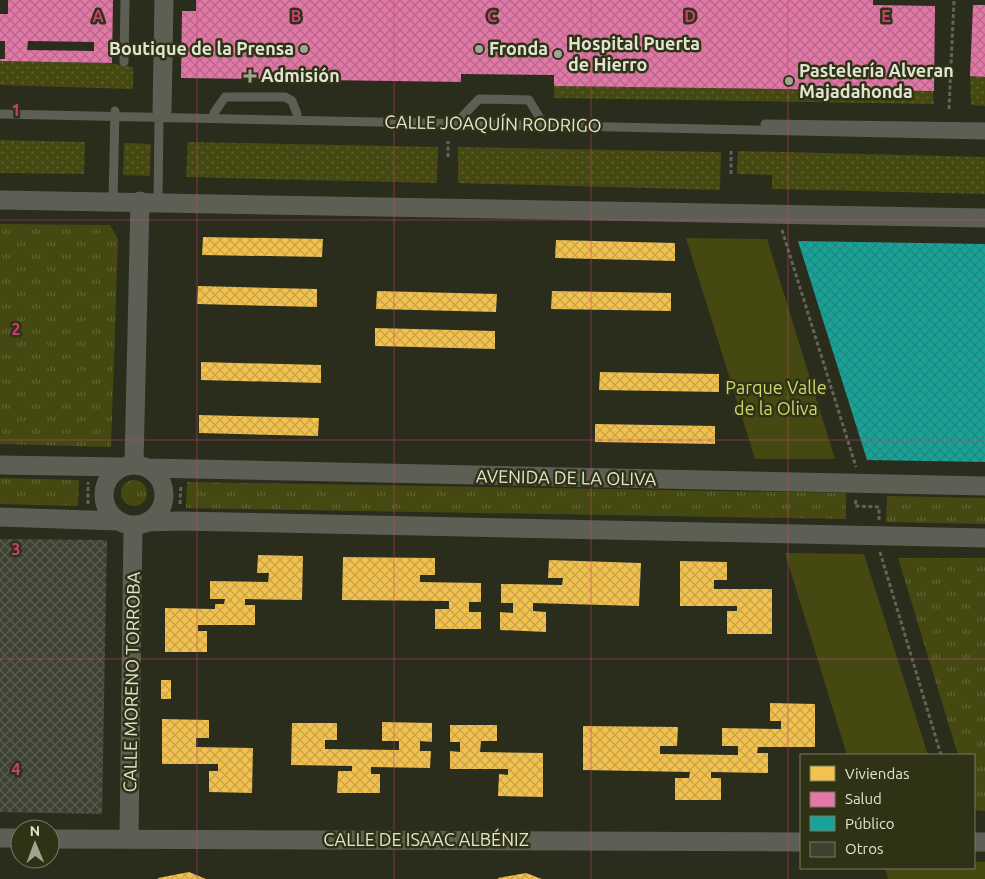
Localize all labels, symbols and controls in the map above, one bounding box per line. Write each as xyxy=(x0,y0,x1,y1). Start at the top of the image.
text: A xyxy=(92,7,104,25)
text: B xyxy=(291,7,301,25)
text: C xyxy=(487,7,497,25)
text: D xyxy=(684,7,696,25)
text: E xyxy=(881,7,891,25)
place label: Hospital Puerta de Hierro xyxy=(568,33,700,74)
place label: Boutique de la Prensa xyxy=(109,38,294,58)
place label: Fronda xyxy=(489,38,548,58)
marker: Boutique de la Prensa xyxy=(298,43,310,55)
marker: Fronda xyxy=(473,43,485,55)
marker: Hospital Puerta de Hierro xyxy=(552,48,564,60)
place label: Pastelería Alveran Majadahonda xyxy=(799,60,954,101)
place label: Admisión xyxy=(261,65,340,85)
marker: Admisión xyxy=(243,69,257,83)
marker: Pastelería Alveran Majadahonda xyxy=(783,75,795,87)
text: 1 xyxy=(11,101,21,119)
street label: CALLE JOAQUÍN RODRIGO xyxy=(384,110,602,136)
text: 2 xyxy=(11,320,21,338)
park label: Parque Valle de la Oliva xyxy=(725,377,827,418)
street label: AVENIDA DE LA OLIVA xyxy=(476,465,657,489)
text: 3 xyxy=(11,540,21,558)
street label: CALLE MORENO TORROBA xyxy=(119,571,143,793)
legend xyxy=(800,754,975,869)
text: 4 xyxy=(11,760,21,778)
text: Viviendas xyxy=(845,765,909,782)
text: Salud xyxy=(845,790,882,807)
text: Público xyxy=(845,815,895,832)
north arrow xyxy=(10,819,60,869)
text: N xyxy=(29,823,40,839)
street label: CALLE DE ISAAC ALBÉNIZ xyxy=(323,828,529,849)
text: Otros xyxy=(845,840,884,857)

